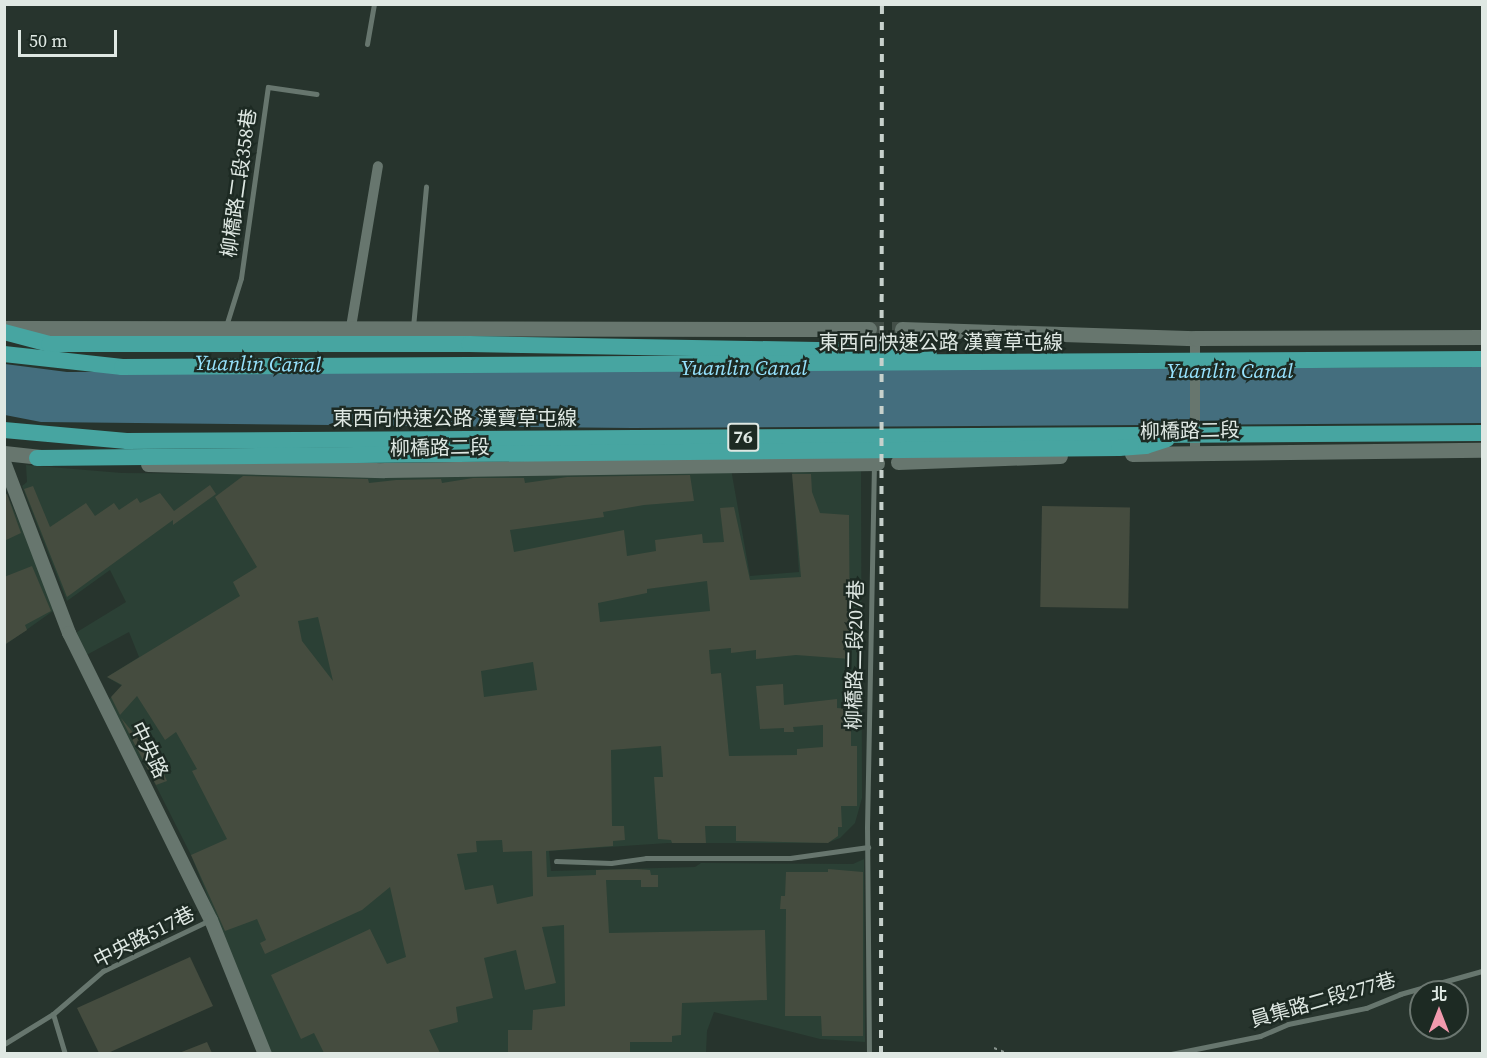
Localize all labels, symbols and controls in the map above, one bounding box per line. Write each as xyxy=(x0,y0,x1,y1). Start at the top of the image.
scale bar xyxy=(21,18,120,56)
text: 50 m xyxy=(29,28,67,53)
street label: 柳橋路二段358巷 xyxy=(217,107,261,259)
street label: 東西向快速公路 漢寶草屯線 xyxy=(819,330,1063,354)
water label: Yuanlin Canal xyxy=(195,350,321,378)
water label: Yuanlin Canal xyxy=(681,355,807,381)
water label: Yuanlin Canal xyxy=(1167,358,1293,384)
street label: 東西向快速公路 漢寶草屯線 xyxy=(333,406,577,430)
street label: 柳橋路二段 xyxy=(1140,418,1240,444)
road number: 76 xyxy=(726,422,760,452)
street label: 柳橋路二段 xyxy=(390,435,490,461)
street label: 柳橋路二段207巷 xyxy=(842,580,868,730)
street label: 中央路 xyxy=(125,718,173,782)
street label: 中央路517巷 xyxy=(90,901,198,973)
street label: 員集路二段277巷 xyxy=(1248,968,1398,1032)
north arrow xyxy=(1409,980,1469,1040)
text: 北 xyxy=(1431,983,1447,1005)

